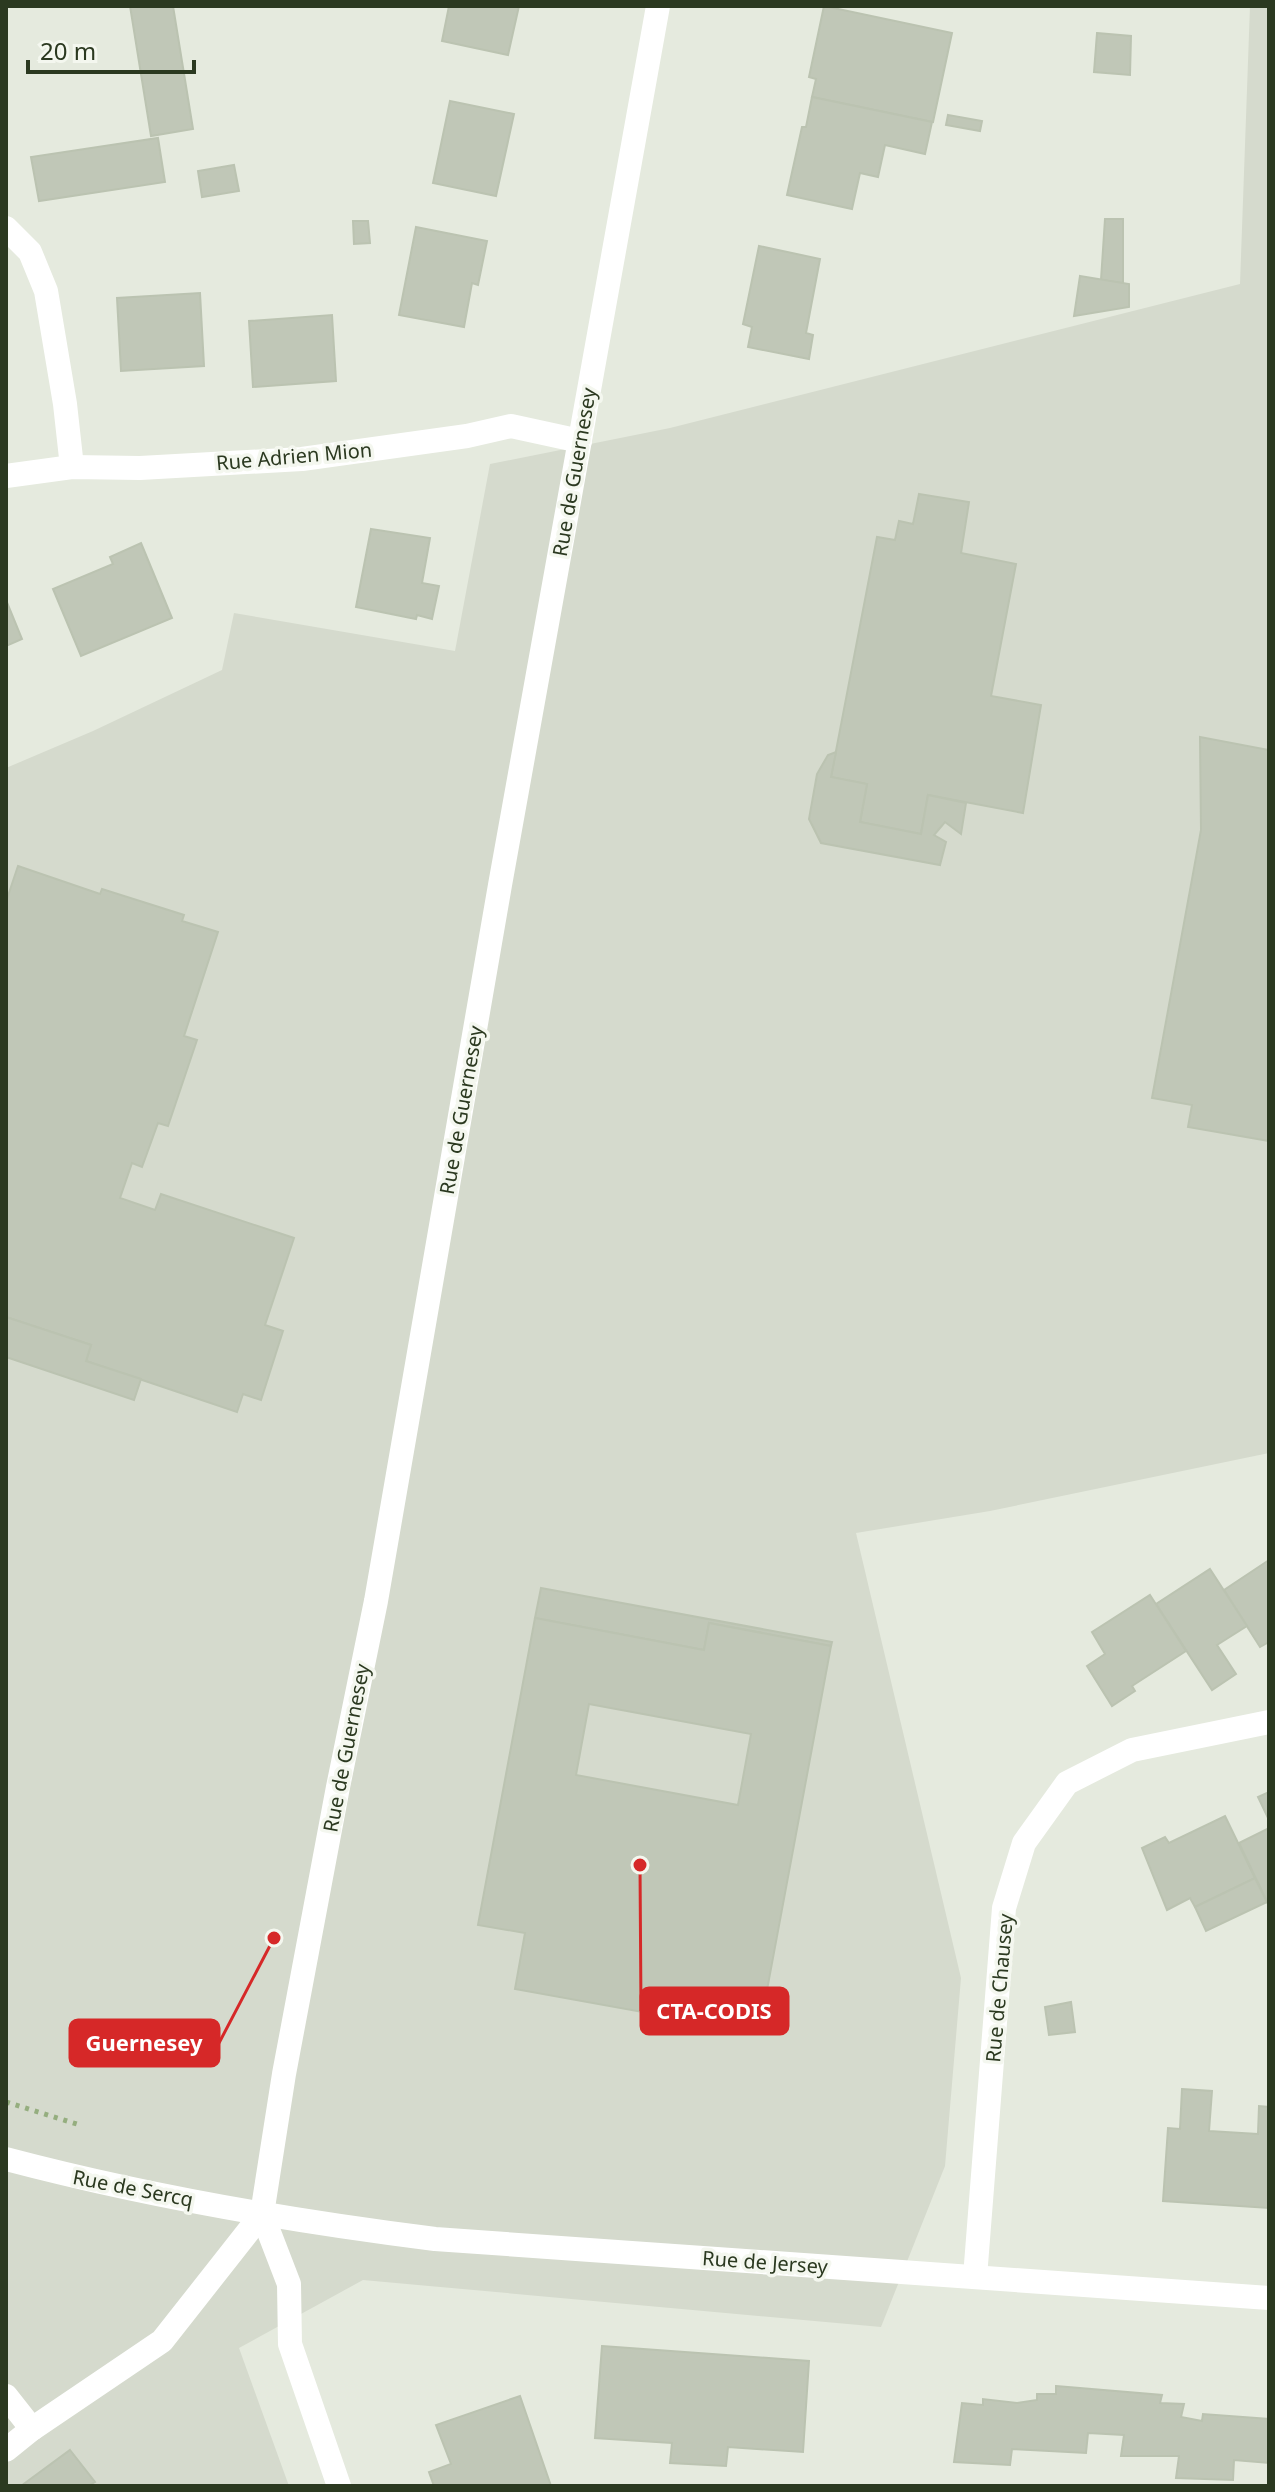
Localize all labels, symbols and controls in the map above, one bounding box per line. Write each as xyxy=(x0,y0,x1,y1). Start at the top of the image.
scale bar xyxy=(28,24,194,74)
text: 20 m xyxy=(40,34,96,67)
street label: Rue de Guernesey xyxy=(546,385,602,558)
street label: Rue Adrien Mion xyxy=(215,436,373,476)
street label: Rue de Guernesey xyxy=(433,1023,489,1196)
street label: Rue de Guernesey xyxy=(316,1661,376,1834)
street label: Rue de Chausey xyxy=(979,1912,1019,2064)
callout: CTA-CODIS xyxy=(641,1988,788,2034)
text: CTA-CODIS xyxy=(656,1995,772,2025)
callout: Guernesey xyxy=(70,2020,219,2066)
text: Guernesey xyxy=(86,2027,203,2057)
street label: Rue de Sercq xyxy=(70,2163,196,2213)
street label: Rue de Jersey xyxy=(701,2244,829,2280)

